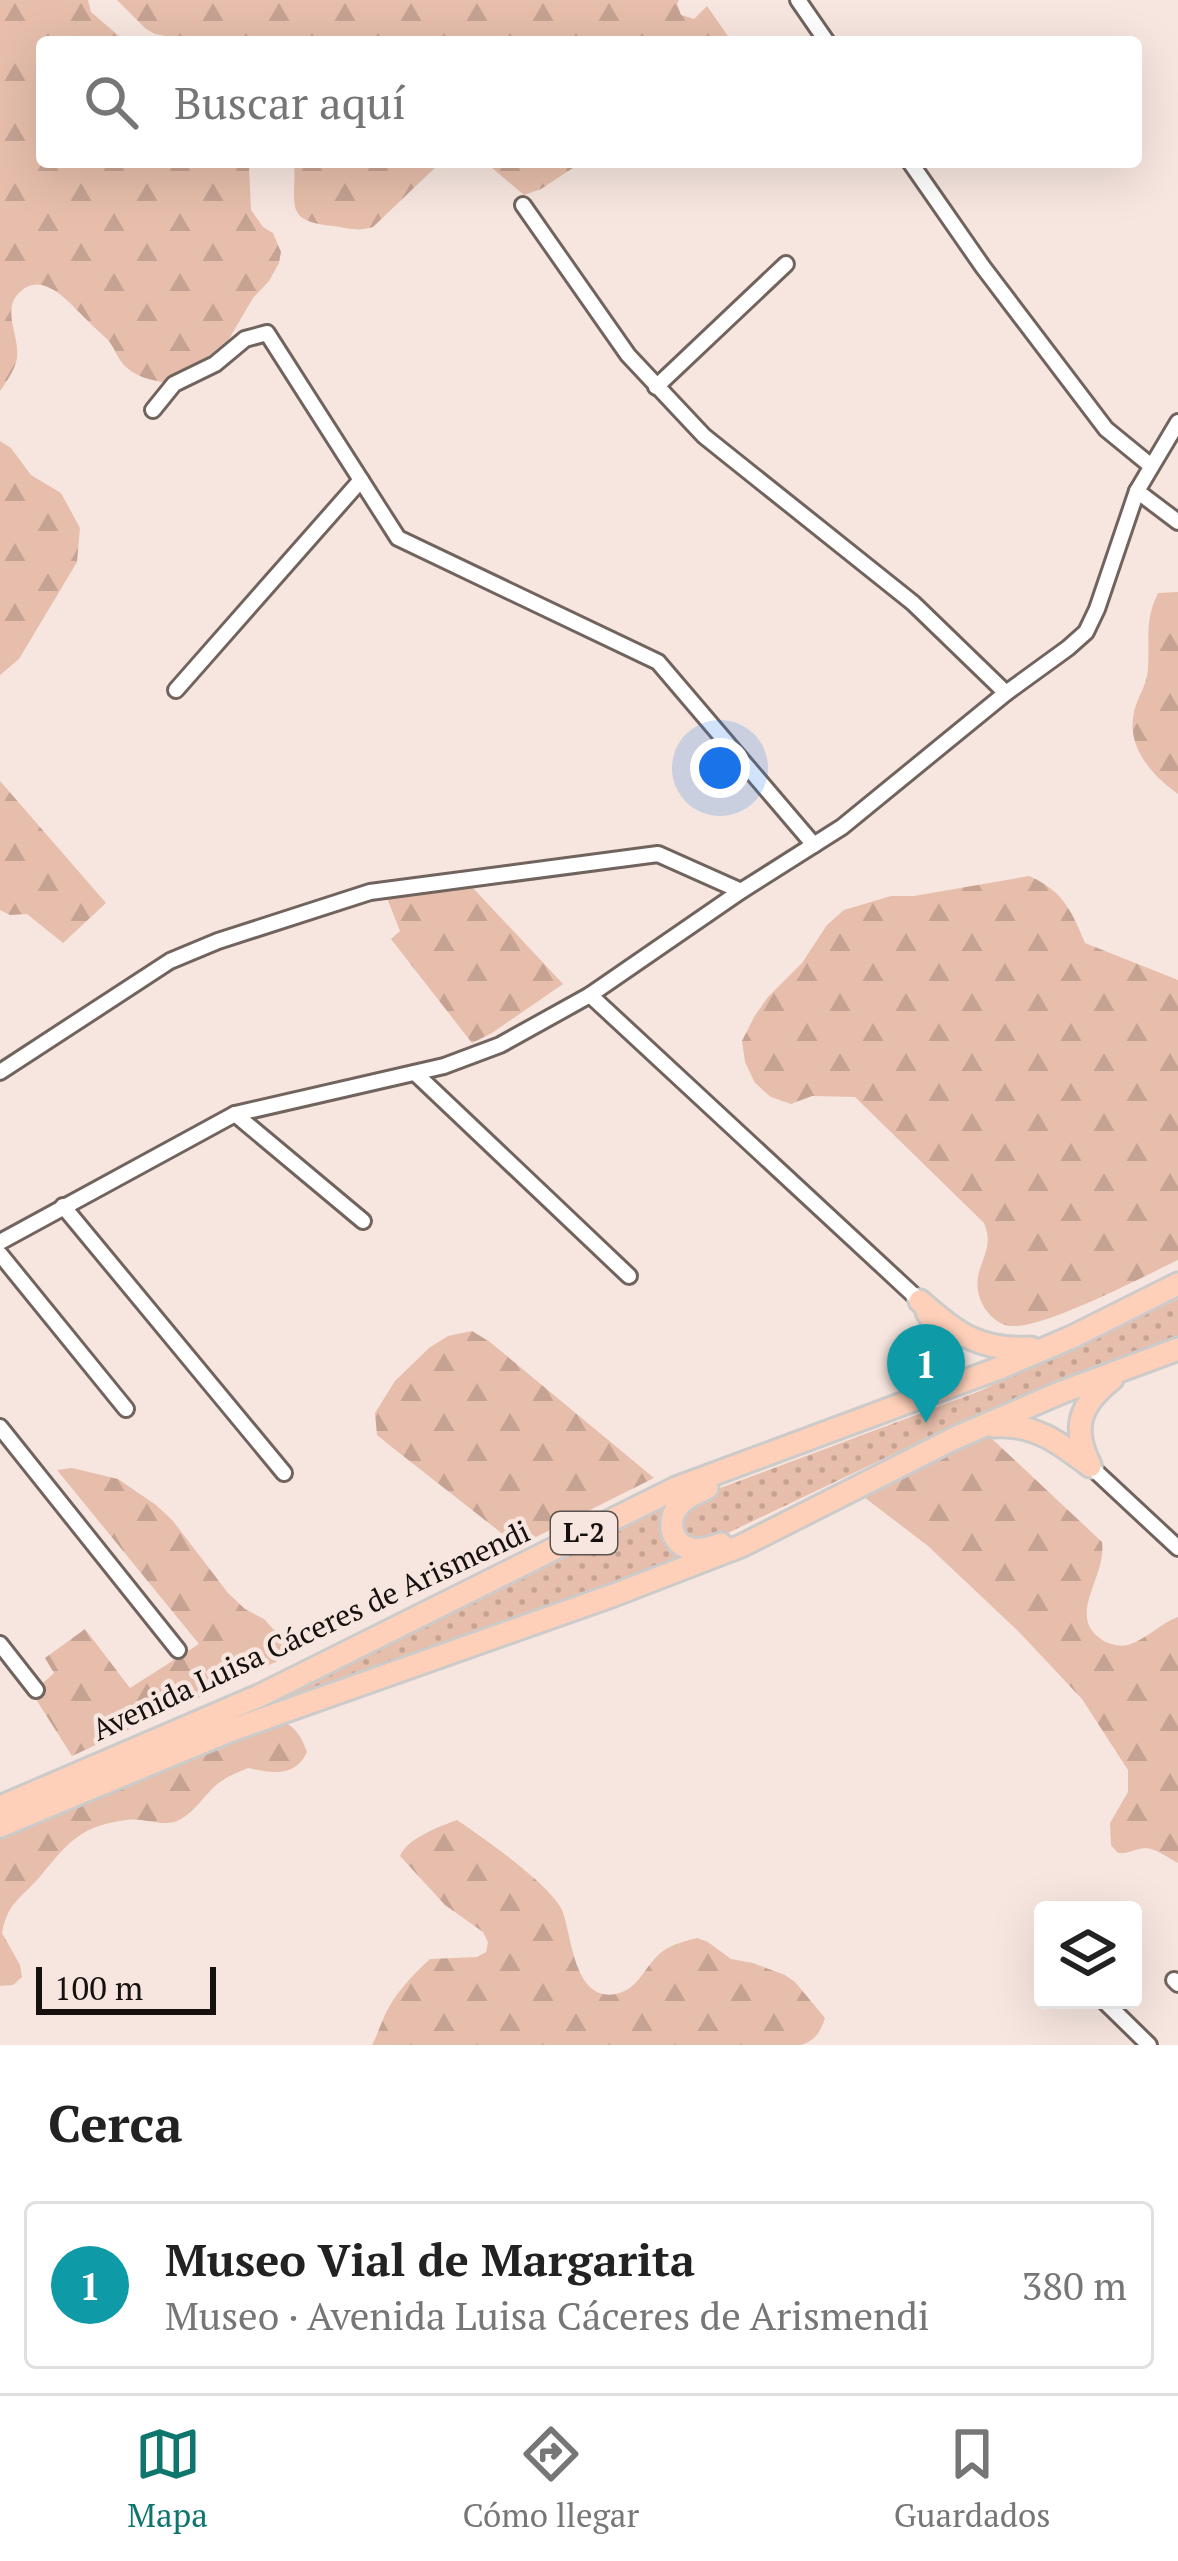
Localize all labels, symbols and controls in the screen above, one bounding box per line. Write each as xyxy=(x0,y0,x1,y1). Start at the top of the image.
search box xyxy=(36,36,1142,168)
icon: search xyxy=(78,69,144,135)
text: Buscar aquí xyxy=(174,72,406,132)
your location xyxy=(690,738,750,798)
pin: 1 xyxy=(887,1324,965,1423)
street label: Avenida Luisa Cáceres de Arismendi xyxy=(85,1511,536,1749)
road number: L-2 xyxy=(551,1512,617,1554)
map controls xyxy=(1034,1901,1142,2009)
button: layers xyxy=(1034,1901,1142,2009)
scale bar xyxy=(36,1961,216,2014)
text: 100 m xyxy=(54,1966,143,2009)
text: Cerca xyxy=(48,2089,183,2157)
text: Museo Vial de Margarita xyxy=(165,2229,695,2289)
text: 1 xyxy=(79,2259,101,2311)
text: 380 m xyxy=(1022,2259,1127,2311)
text: Museo · Avenida Luisa Cáceres de Arismendi xyxy=(165,2289,930,2341)
tab: Mapa xyxy=(127,2421,208,2536)
tab: Cómo llegar xyxy=(463,2421,639,2536)
tab: Guardados xyxy=(894,2421,1051,2536)

